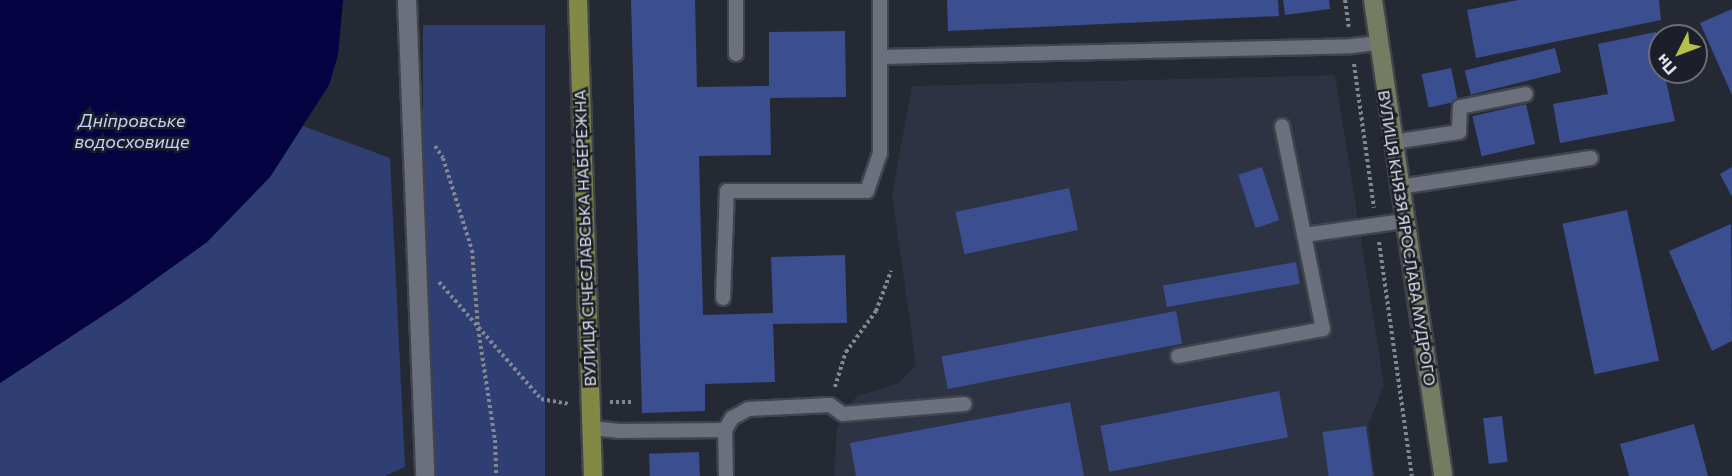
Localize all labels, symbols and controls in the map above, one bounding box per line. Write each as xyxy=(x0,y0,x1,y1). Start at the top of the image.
north arrow xyxy=(1648,24,1708,84)
text: Пн xyxy=(1652,51,1680,79)
street label: ВУЛИЦЯ СІЧЕСЛАВСЬКА НАБЕРЕЖНА xyxy=(570,89,600,387)
street label: ВУЛИЦЯ КНЯЗЯ ЯРОСЛАВА МУДРОГО xyxy=(1374,89,1440,387)
water label: Дніпровське водосховище xyxy=(75,110,189,152)

